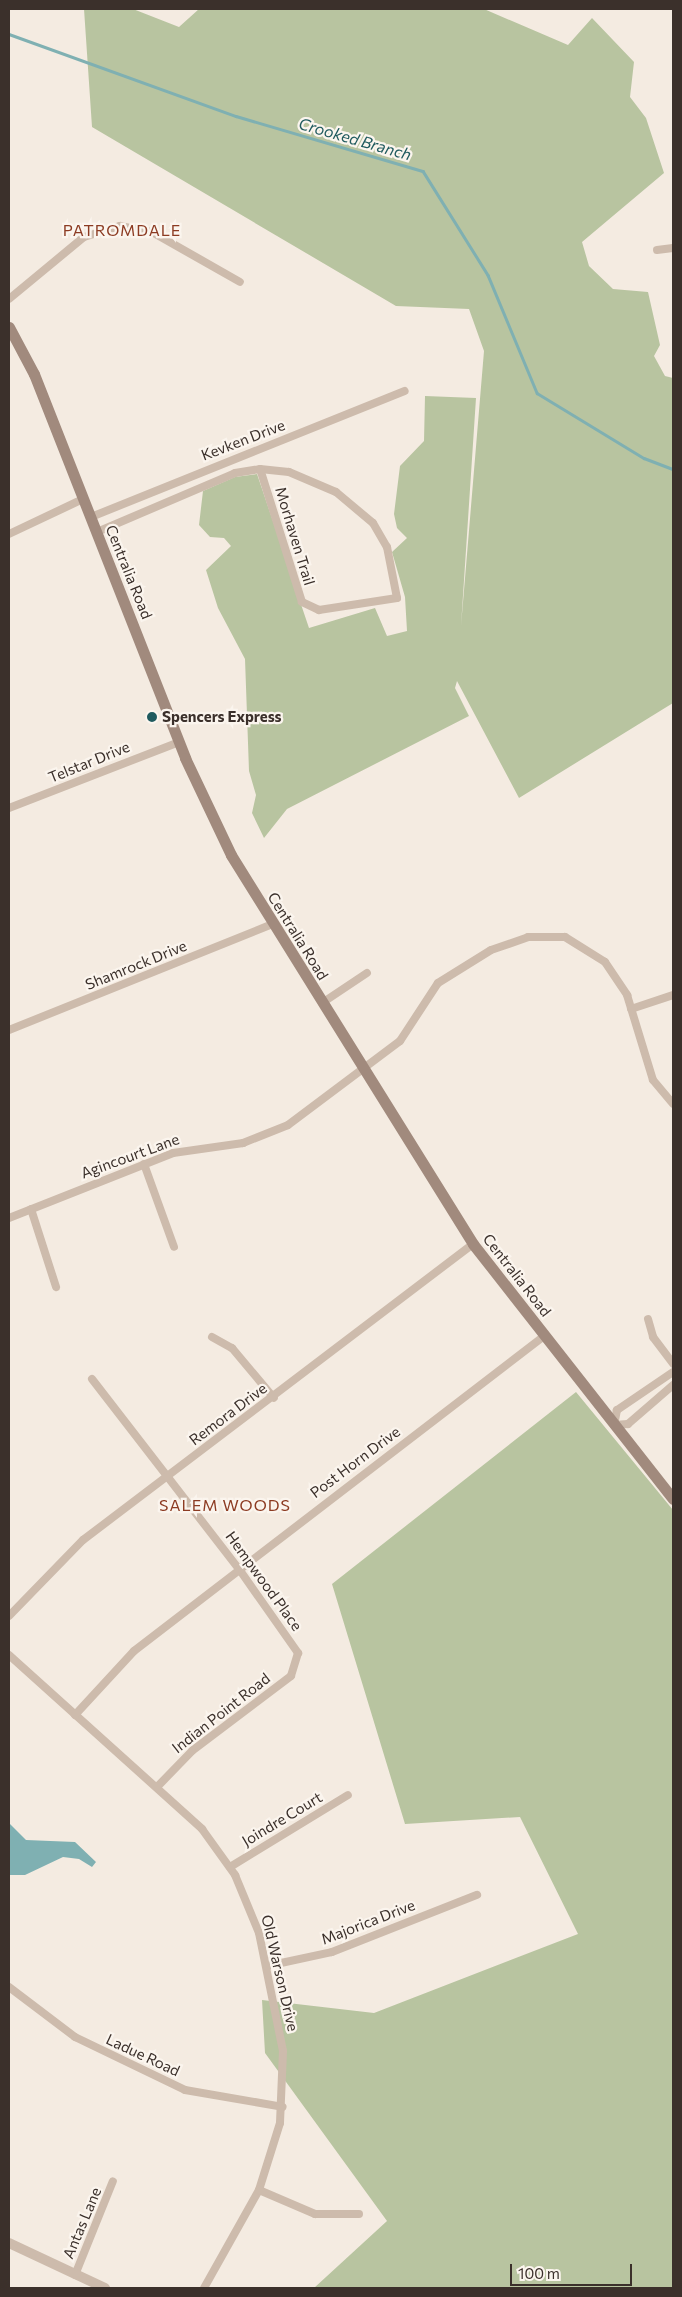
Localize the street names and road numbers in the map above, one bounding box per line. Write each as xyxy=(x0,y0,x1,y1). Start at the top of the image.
street label: Kevken Drive xyxy=(199,416,287,464)
street label: Morhaven Trail xyxy=(271,485,319,587)
street label: Centralia Road xyxy=(102,522,156,622)
street label: Telstar Drive xyxy=(46,738,132,786)
street label: Centralia Road xyxy=(264,889,332,983)
street label: Shamrock Drive xyxy=(83,936,189,994)
street label: Agincourt Lane xyxy=(78,1130,182,1182)
street label: Centralia Road xyxy=(479,1230,555,1320)
street label: Remora Drive xyxy=(186,1379,270,1449)
street label: Post Horn Drive xyxy=(307,1422,403,1502)
street label: Hempwood Place xyxy=(222,1528,306,1634)
street label: Indian Point Road xyxy=(168,1669,274,1757)
street label: Joindre Court xyxy=(238,1788,326,1850)
street label: Majorica Drive xyxy=(319,1896,417,1948)
street label: Old Warson Drive xyxy=(258,1913,302,2033)
street label: Ladue Road xyxy=(103,2030,183,2080)
street label: Antas Lane xyxy=(59,2185,105,2261)

